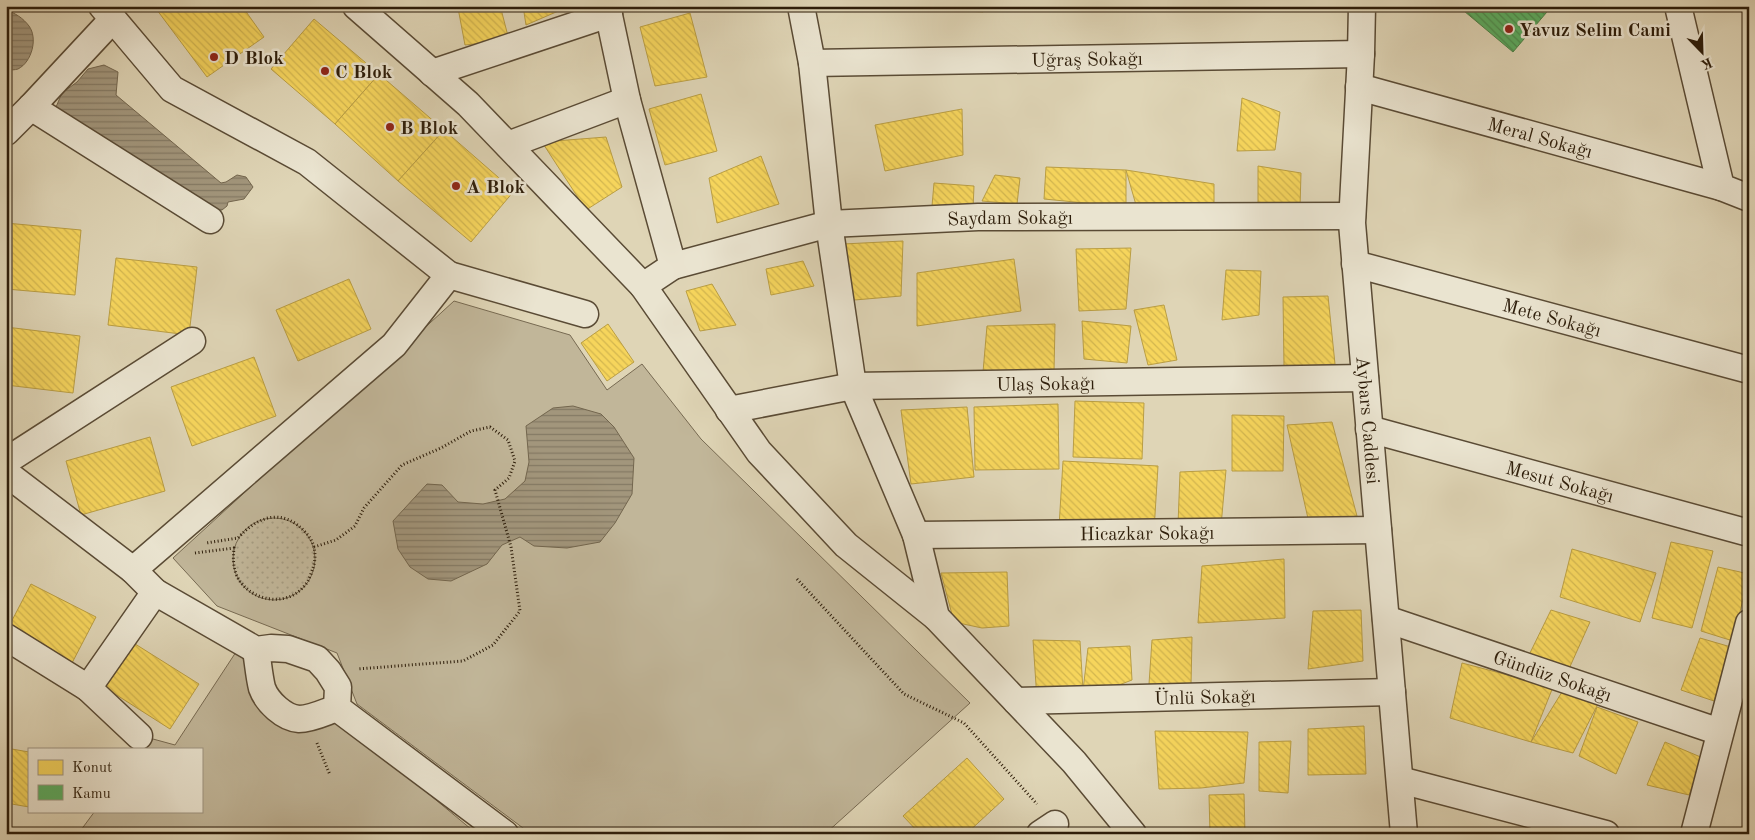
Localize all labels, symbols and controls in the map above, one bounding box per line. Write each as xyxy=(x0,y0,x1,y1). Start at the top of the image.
place label: Yavuz Selim Cami xyxy=(1519,22,1671,41)
marker: Yavuz Selim Cami xyxy=(1503,23,1515,35)
north arrow xyxy=(1678,28,1728,78)
place label: D Blok xyxy=(224,50,284,69)
marker: D Blok xyxy=(208,51,220,63)
street label: Uğraş Sokağı xyxy=(1031,51,1143,71)
text: K xyxy=(1699,54,1714,72)
place label: C Blok xyxy=(335,64,393,83)
marker: C Blok xyxy=(319,65,331,77)
street label: Meral Sokağı xyxy=(1485,116,1594,163)
place label: B Blok xyxy=(400,120,459,139)
marker: B Blok xyxy=(384,121,396,133)
place label: A Blok xyxy=(466,179,526,198)
marker: A Blok xyxy=(450,180,462,192)
street label: Saydam Sokağı xyxy=(947,210,1073,230)
street label: Mete Sokağı xyxy=(1500,297,1603,342)
street label: Aybars Caddesi xyxy=(1351,355,1381,485)
street label: Ulaş Sokağı xyxy=(996,375,1095,396)
street label: Mesut Sokağı xyxy=(1503,460,1615,507)
street label: Hicazkar Sokağı xyxy=(1080,525,1214,545)
street label: Gündüz Sokağı xyxy=(1490,649,1614,707)
street label: Ünlü Sokağı xyxy=(1154,686,1256,710)
legend xyxy=(28,748,202,812)
text: Konut xyxy=(72,761,112,776)
text: Kamu xyxy=(72,787,111,802)

